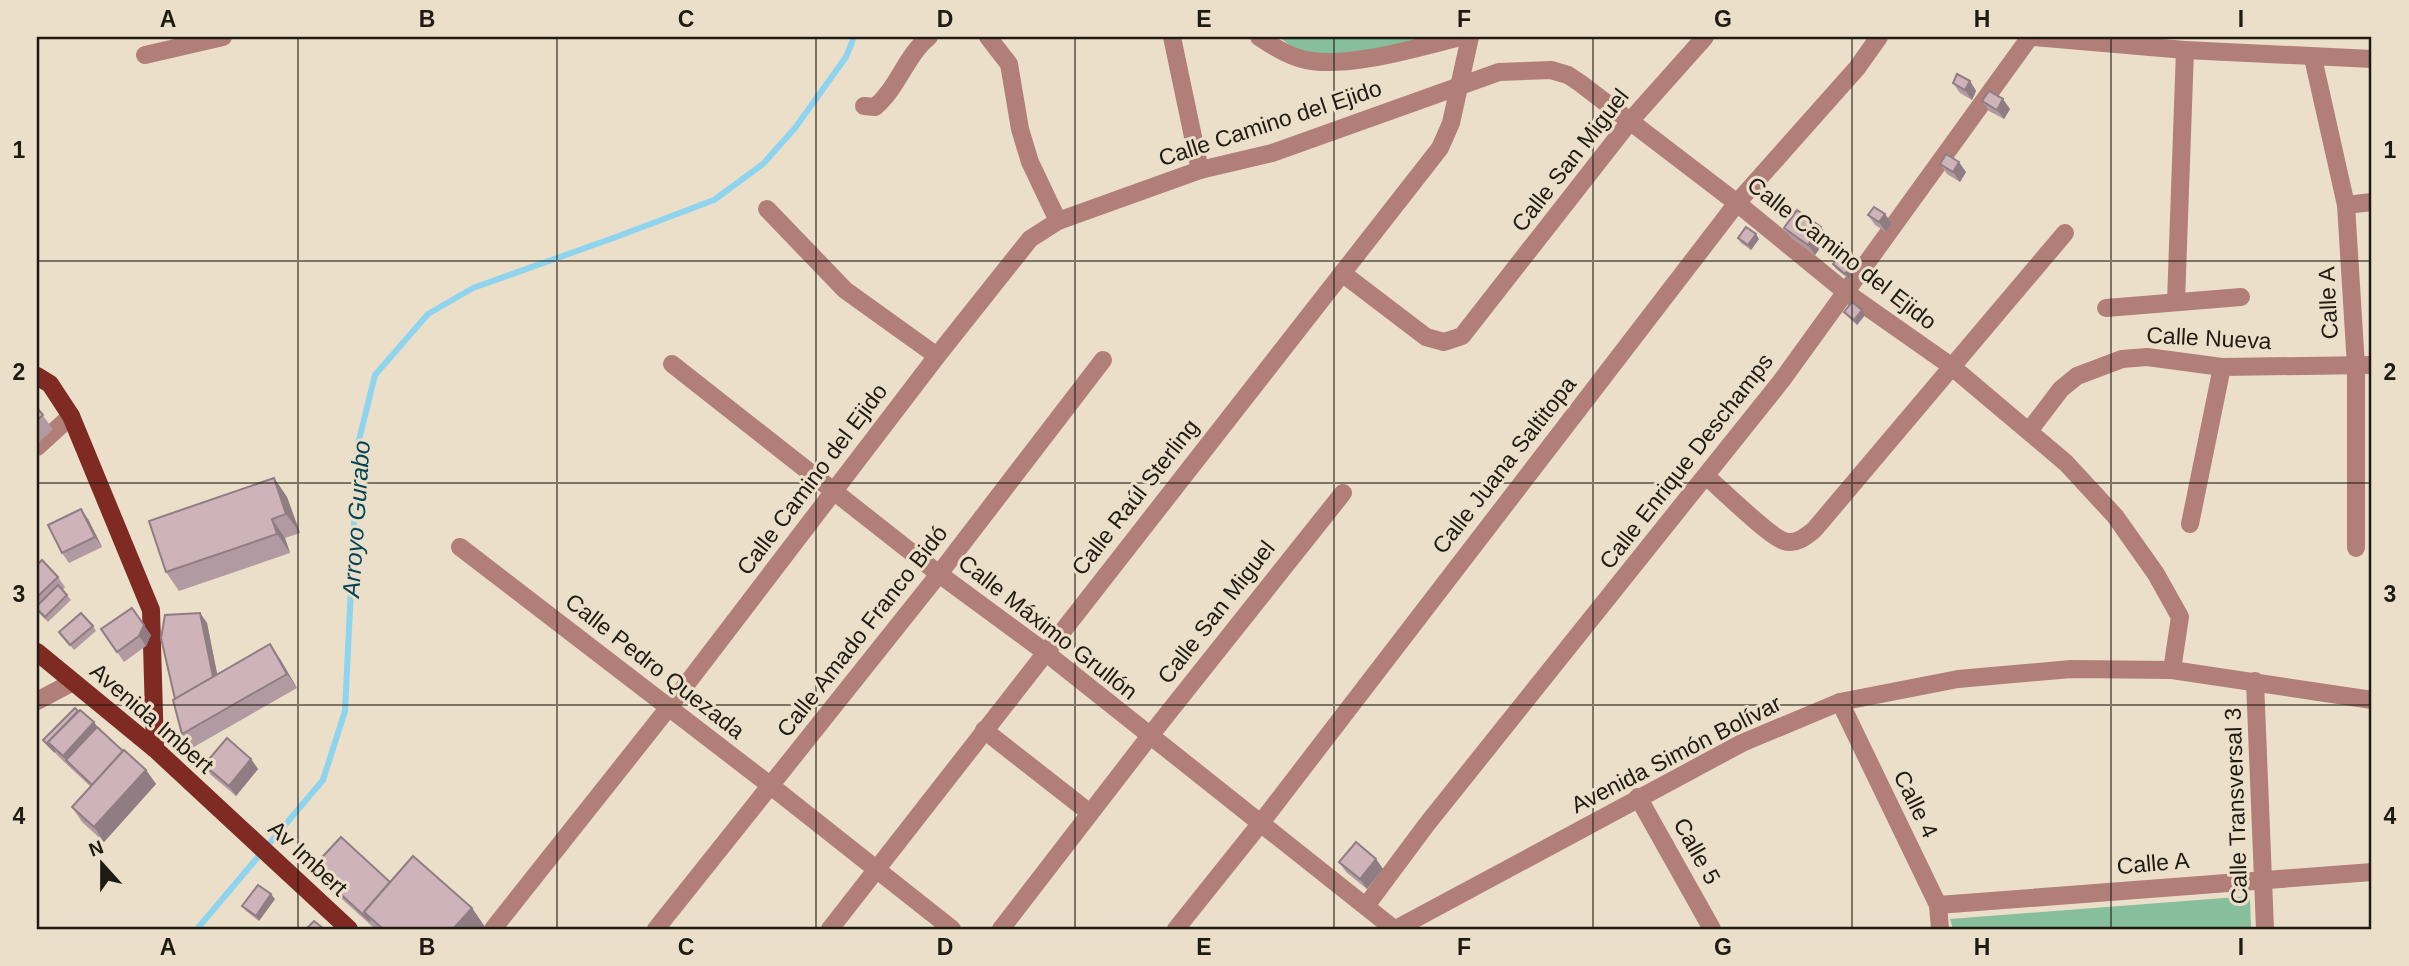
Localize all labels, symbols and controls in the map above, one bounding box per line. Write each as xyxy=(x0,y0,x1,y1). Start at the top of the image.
text: A xyxy=(160,6,176,32)
text: B xyxy=(419,6,435,32)
text: C xyxy=(678,6,694,32)
text: D xyxy=(937,6,953,32)
text: E xyxy=(1196,6,1212,32)
text: F xyxy=(1457,6,1471,32)
text: G xyxy=(1714,6,1732,32)
text: H xyxy=(1974,6,1990,32)
text: I xyxy=(2238,6,2244,32)
street label: Calle Camino del Ejido xyxy=(1155,75,1385,171)
street label: Calle San Miguel xyxy=(1506,83,1634,237)
text: 1 xyxy=(13,137,26,163)
text: 1 xyxy=(2384,137,2397,163)
street label: Calle Camino del Ejido xyxy=(1742,171,1942,335)
street label: Calle A xyxy=(2313,265,2343,340)
street label: Calle Nueva xyxy=(2146,322,2272,354)
street label: Calle Enrique Deschamps xyxy=(1594,348,1778,574)
text: 2 xyxy=(13,359,25,385)
text: 2 xyxy=(2384,359,2396,385)
street label: Calle Juana Saltitopa xyxy=(1427,371,1581,559)
street label: Calle Camino del Ejido xyxy=(732,378,892,580)
street label: Calle Raúl Sterling xyxy=(1066,414,1204,580)
water label: Arroyo Gurabo xyxy=(337,440,375,600)
street label: Calle Amado Franco Bidó xyxy=(771,520,953,742)
street label: Calle San Miguel xyxy=(1152,535,1280,689)
street label: Calle Máximo Grullón xyxy=(953,549,1143,705)
text: 3 xyxy=(13,581,25,607)
text: 3 xyxy=(2384,581,2396,607)
street label: Calle Pedro Quezada xyxy=(560,588,750,744)
street label: Avenida Imbert xyxy=(85,658,219,779)
street label: Avenida Simón Bolívar xyxy=(1567,690,1786,818)
street label: Calle Transversal 3 xyxy=(2220,707,2252,905)
street label: Calle 4 xyxy=(1889,766,1943,842)
text: 4 xyxy=(13,803,26,829)
text: 4 xyxy=(2384,803,2397,829)
street label: Calle 5 xyxy=(1668,813,1726,889)
street label: Av Imbert xyxy=(263,815,353,901)
north arrow xyxy=(66,830,136,900)
text: N xyxy=(86,836,106,861)
street label: Calle A xyxy=(2116,847,2191,879)
text: A xyxy=(160,934,176,960)
text: B xyxy=(419,934,435,960)
text: C xyxy=(678,934,694,960)
text: D xyxy=(937,934,953,960)
text: E xyxy=(1196,934,1212,960)
text: F xyxy=(1457,934,1471,960)
text: G xyxy=(1714,934,1732,960)
text: H xyxy=(1974,934,1990,960)
text: I xyxy=(2238,934,2244,960)

